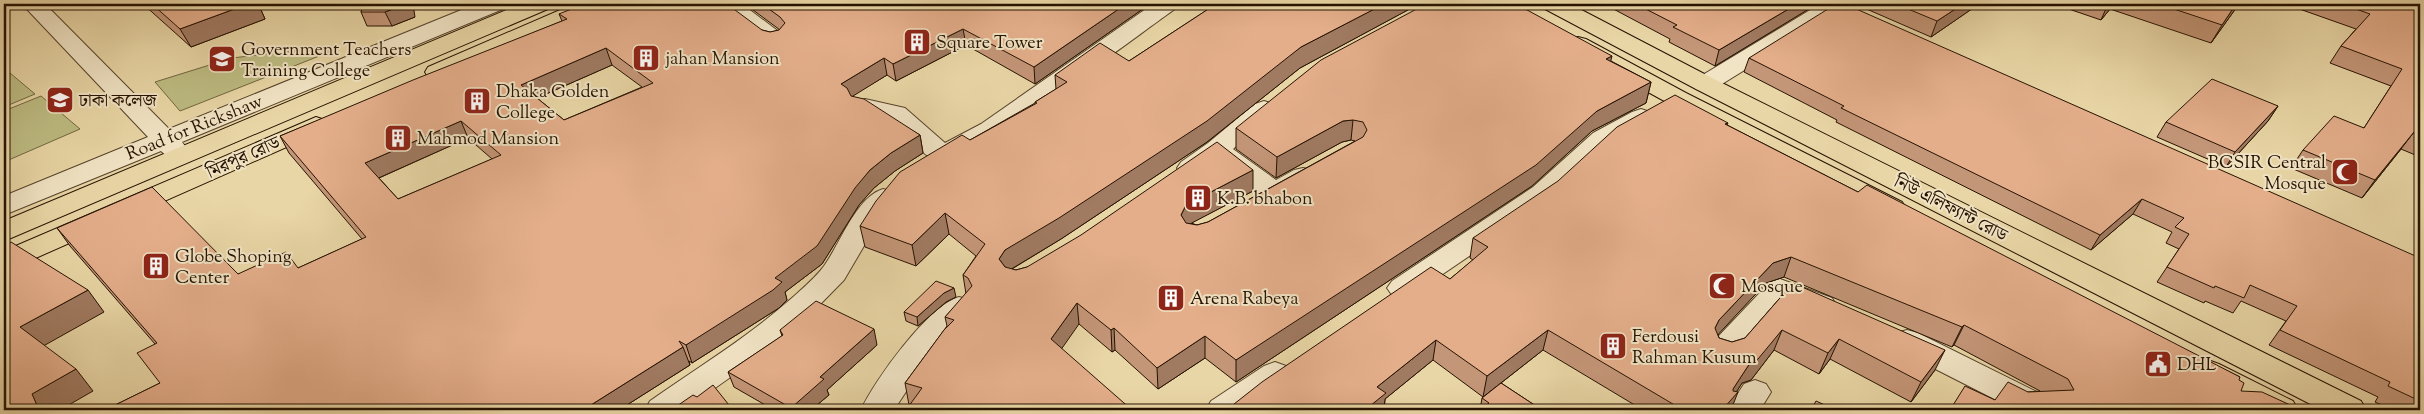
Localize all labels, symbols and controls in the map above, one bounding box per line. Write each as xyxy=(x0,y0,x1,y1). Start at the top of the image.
building icon: Square Tower xyxy=(902,27,932,57)
place label: Square Tower xyxy=(936,31,1043,57)
place label: Government Teachers Training College xyxy=(241,38,411,85)
building icon: jahan Mansion xyxy=(631,43,661,73)
school or university icon: Government Teachers Training College xyxy=(207,44,237,74)
place label: jahan Mansion xyxy=(665,47,780,73)
place label: Dhaka Golden College xyxy=(496,80,610,127)
school or university icon: ঢাকা কলেজ xyxy=(45,85,75,115)
building icon: Dhaka Golden College xyxy=(462,86,492,116)
place label: ঢাকা কলেজ xyxy=(78,89,158,115)
street label: Road for Rickshaw xyxy=(122,89,268,168)
building icon: Mahmod Mansion xyxy=(383,123,413,153)
place label: Mahmod Mansion xyxy=(417,127,559,153)
street label: মিরপুর রোড xyxy=(202,131,286,187)
place label: BCSIR Central Mosque xyxy=(2208,151,2326,198)
mosque icon: BCSIR Central Mosque xyxy=(2330,157,2360,187)
street label: নিউ এলিফ্যান্ট রোড xyxy=(1888,170,2012,250)
building icon: K.B. bhabon xyxy=(1183,183,1213,213)
place label: K.B. bhabon xyxy=(1217,187,1313,213)
place label: Globe Shoping Center xyxy=(175,245,292,292)
building icon: Globe Shoping Center xyxy=(141,251,171,281)
mosque icon: Mosque xyxy=(1707,271,1737,301)
place label: Mosque xyxy=(1741,275,1803,301)
building icon: Arena Rabeya xyxy=(1156,283,1186,313)
place label: Arena Rabeya xyxy=(1190,287,1298,313)
place label: Ferdousi Rahman Kusum xyxy=(1632,325,1757,372)
building icon: Ferdousi Rahman Kusum xyxy=(1598,331,1628,361)
public building icon: DHL xyxy=(2143,349,2173,379)
place label: DHL xyxy=(2177,353,2216,379)

